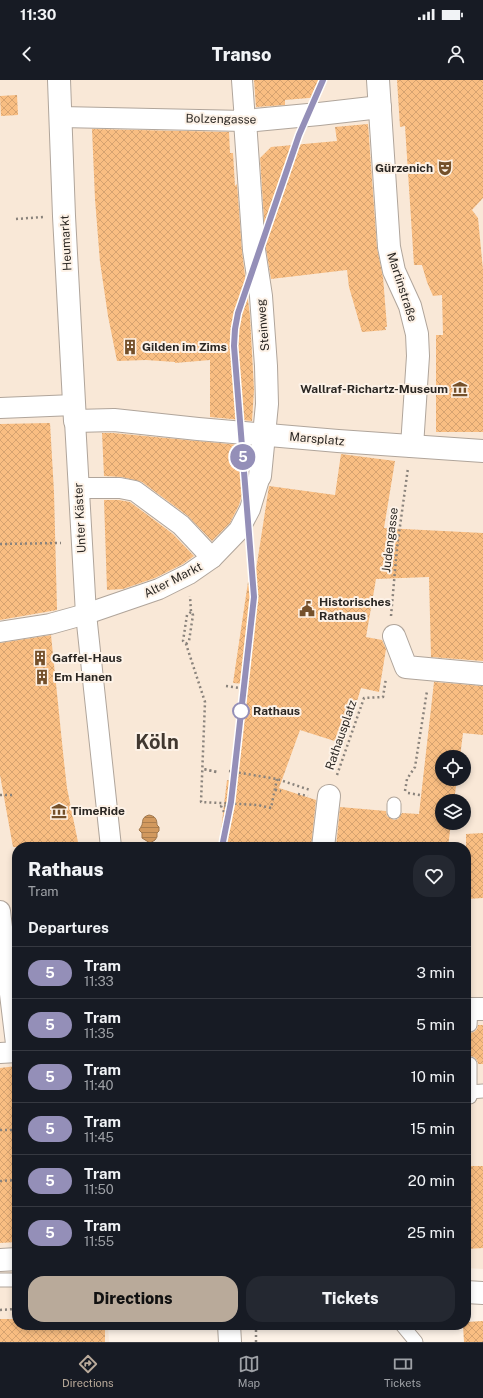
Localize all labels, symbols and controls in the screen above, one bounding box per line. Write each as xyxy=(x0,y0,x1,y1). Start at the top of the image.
text: 11:30 xyxy=(20,6,56,23)
icon: back xyxy=(16,43,38,65)
icon: person xyxy=(445,43,467,65)
text: Transo xyxy=(212,44,271,65)
street label: Bolzengasse xyxy=(185,111,257,127)
theatre icon: Gürzenich xyxy=(436,159,454,177)
place label: Gürzenich xyxy=(375,161,433,175)
street label: Heumarkt xyxy=(58,214,74,271)
street label: Martinstraße xyxy=(384,251,420,324)
street label: Steinweg xyxy=(254,298,272,352)
building icon: Gilden im Zims xyxy=(121,338,139,356)
place label: Gilden im Zims xyxy=(142,340,227,354)
museum icon: Wallraf-Richartz-Museum xyxy=(451,380,469,398)
place label: Wallraf-Richartz-Museum xyxy=(300,382,448,396)
street label: Marsplatz xyxy=(289,430,345,448)
line badge: 5 xyxy=(230,444,256,470)
text: 5 xyxy=(238,449,248,465)
street label: Unter Käster xyxy=(71,482,89,554)
street label: Judengasse xyxy=(379,507,401,573)
street label: Alter Markt xyxy=(141,559,205,601)
place label: Historisches Rathaus xyxy=(319,595,391,623)
public building icon: Historisches Rathaus xyxy=(298,600,316,618)
building icon: Gaffel-Haus xyxy=(31,649,49,667)
place label: Gaffel-Haus xyxy=(52,651,122,665)
building icon: Em Hanen xyxy=(33,668,51,686)
place label: Em Hanen xyxy=(54,670,112,684)
street label: Rathausplatz xyxy=(322,698,360,772)
marker: Rathaus xyxy=(232,702,250,720)
place label: Rathaus xyxy=(253,704,300,718)
district label: Köln xyxy=(135,730,179,754)
map controls xyxy=(435,750,471,830)
button: locate xyxy=(435,750,471,786)
button: layers xyxy=(435,794,471,830)
museum icon: TimeRide xyxy=(50,802,68,820)
place label: TimeRide xyxy=(71,804,125,818)
button: heart xyxy=(413,855,455,897)
text: Rathaus xyxy=(28,858,104,880)
text: Tram xyxy=(28,884,59,899)
text: Departures xyxy=(28,919,109,936)
text: Tram xyxy=(84,957,121,974)
text: 3 min xyxy=(416,964,455,981)
text: 5 xyxy=(45,965,55,981)
text: 11:33 xyxy=(84,974,114,989)
text: Tram xyxy=(84,1009,121,1026)
text: 5 min xyxy=(416,1016,455,1033)
text: 5 xyxy=(45,1017,55,1033)
text: 11:35 xyxy=(84,1026,114,1041)
text: Tram xyxy=(84,1061,121,1078)
text: 10 min xyxy=(411,1068,455,1085)
text: 5 xyxy=(45,1069,55,1085)
text: 11:40 xyxy=(84,1078,114,1093)
text: Tram xyxy=(84,1113,121,1130)
text: 15 min xyxy=(410,1120,455,1137)
text: 5 xyxy=(45,1121,55,1137)
text: 11:45 xyxy=(84,1130,114,1145)
text: Tram xyxy=(84,1165,121,1182)
text: 20 min xyxy=(408,1172,455,1189)
text: 5 xyxy=(45,1173,55,1189)
text: 11:50 xyxy=(84,1182,114,1197)
text: Tram xyxy=(84,1217,121,1234)
text: 25 min xyxy=(407,1224,455,1241)
text: 5 xyxy=(45,1225,55,1241)
text: 11:55 xyxy=(84,1234,114,1249)
button: Directions xyxy=(28,1276,238,1322)
button: Tickets xyxy=(246,1276,455,1322)
tab: Directions xyxy=(62,1353,114,1389)
tab: Map xyxy=(238,1353,260,1389)
tab: Tickets xyxy=(384,1353,421,1389)

